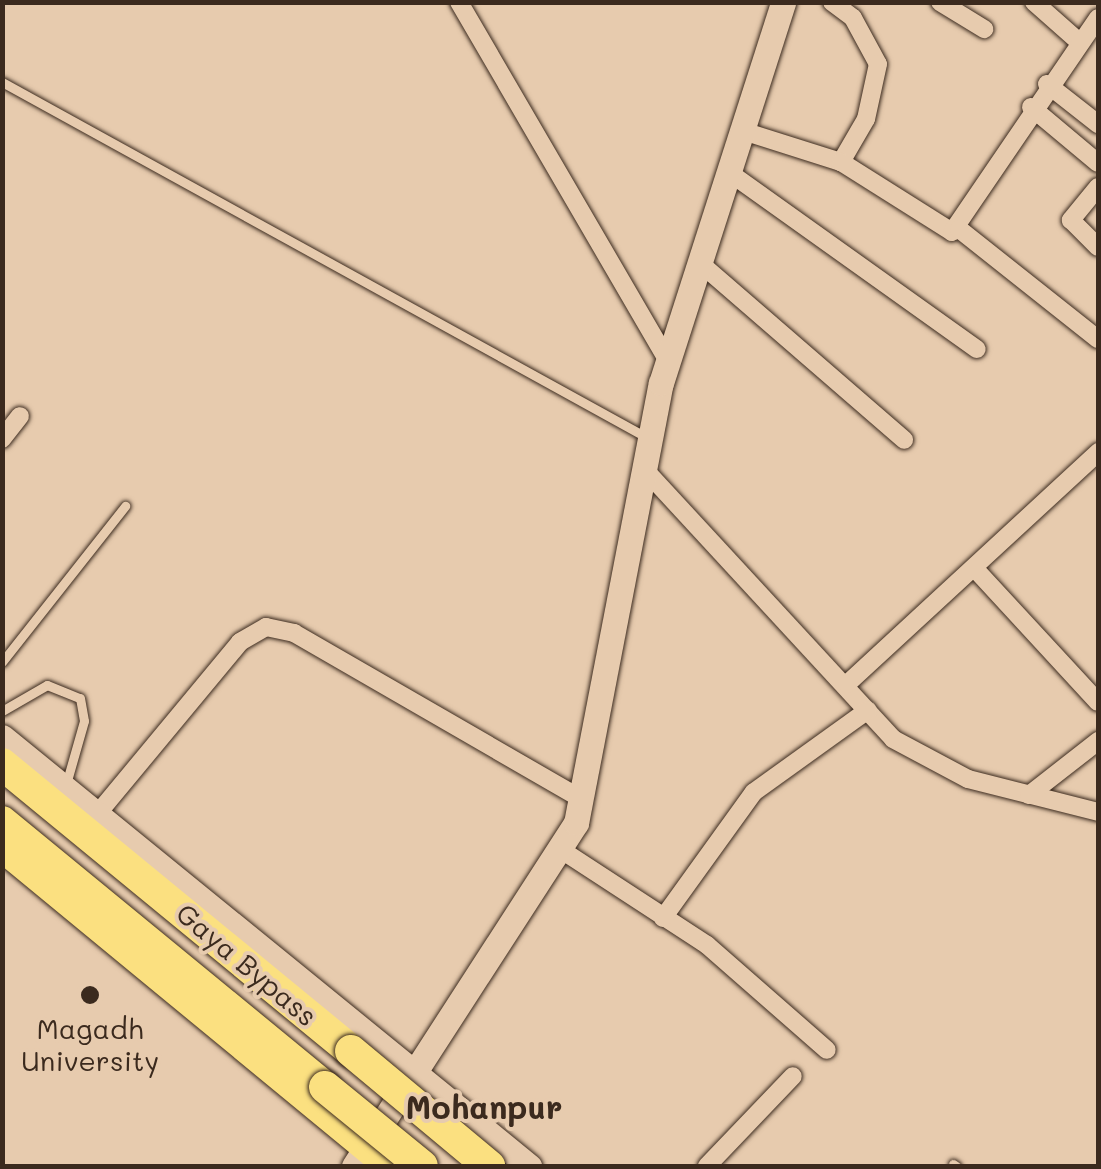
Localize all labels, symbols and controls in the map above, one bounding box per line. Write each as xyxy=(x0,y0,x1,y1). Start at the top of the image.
street label: Gaya Bypass xyxy=(170,895,324,1033)
marker: Magadh University xyxy=(79,984,101,1006)
place label: Magadh University xyxy=(21,1011,159,1077)
district label: Mohanpur xyxy=(405,1087,563,1125)

